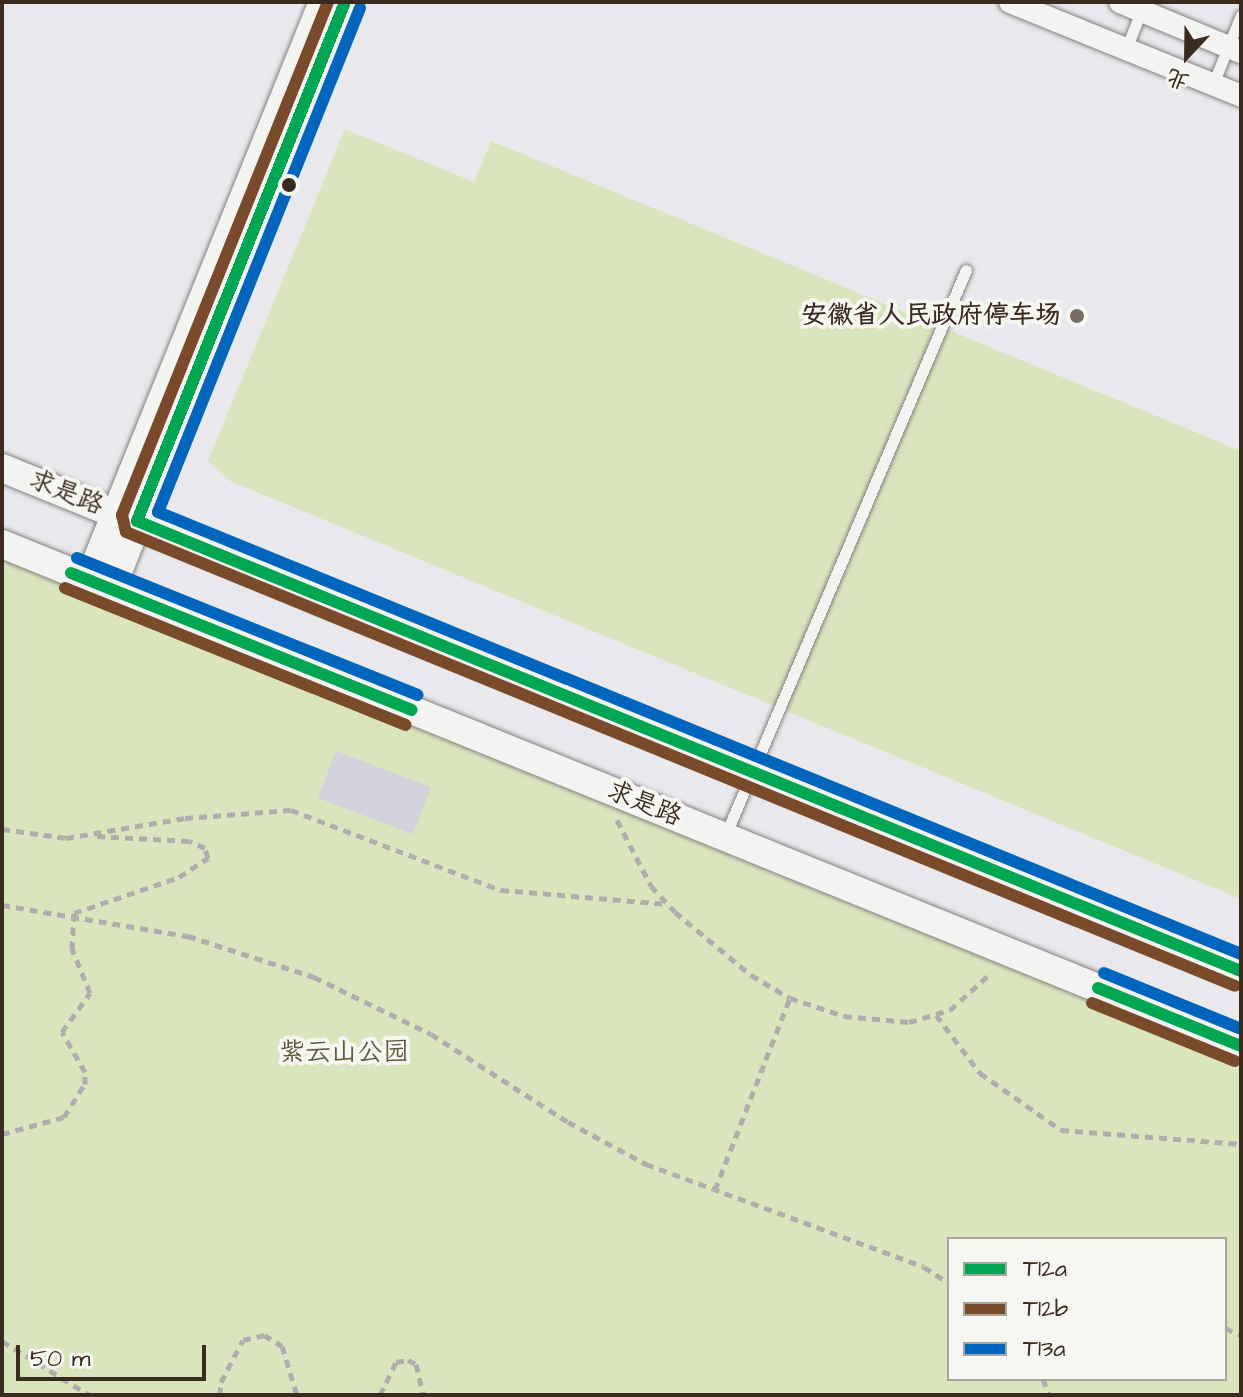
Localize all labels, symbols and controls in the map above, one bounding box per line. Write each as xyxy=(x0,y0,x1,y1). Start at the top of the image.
north arrow xyxy=(1147,16,1227,96)
text: 北 xyxy=(1162,60,1194,97)
unlabelled marker xyxy=(281,177,297,193)
place label: 安徽省人民政府停车场 xyxy=(801,300,1061,332)
marker: 安徽省人民政府停车场 xyxy=(1068,307,1086,325)
street label: 求是路 xyxy=(24,464,108,522)
street label: 求是路 xyxy=(602,775,686,833)
park label: 紫云山公园 xyxy=(279,1037,409,1069)
legend xyxy=(947,1237,1227,1381)
text: T12a xyxy=(1023,1252,1067,1286)
text: T12b xyxy=(1023,1292,1068,1326)
scale bar xyxy=(20,1329,210,1379)
text: T13a xyxy=(1023,1332,1065,1366)
text: 50 m xyxy=(30,1342,90,1376)

